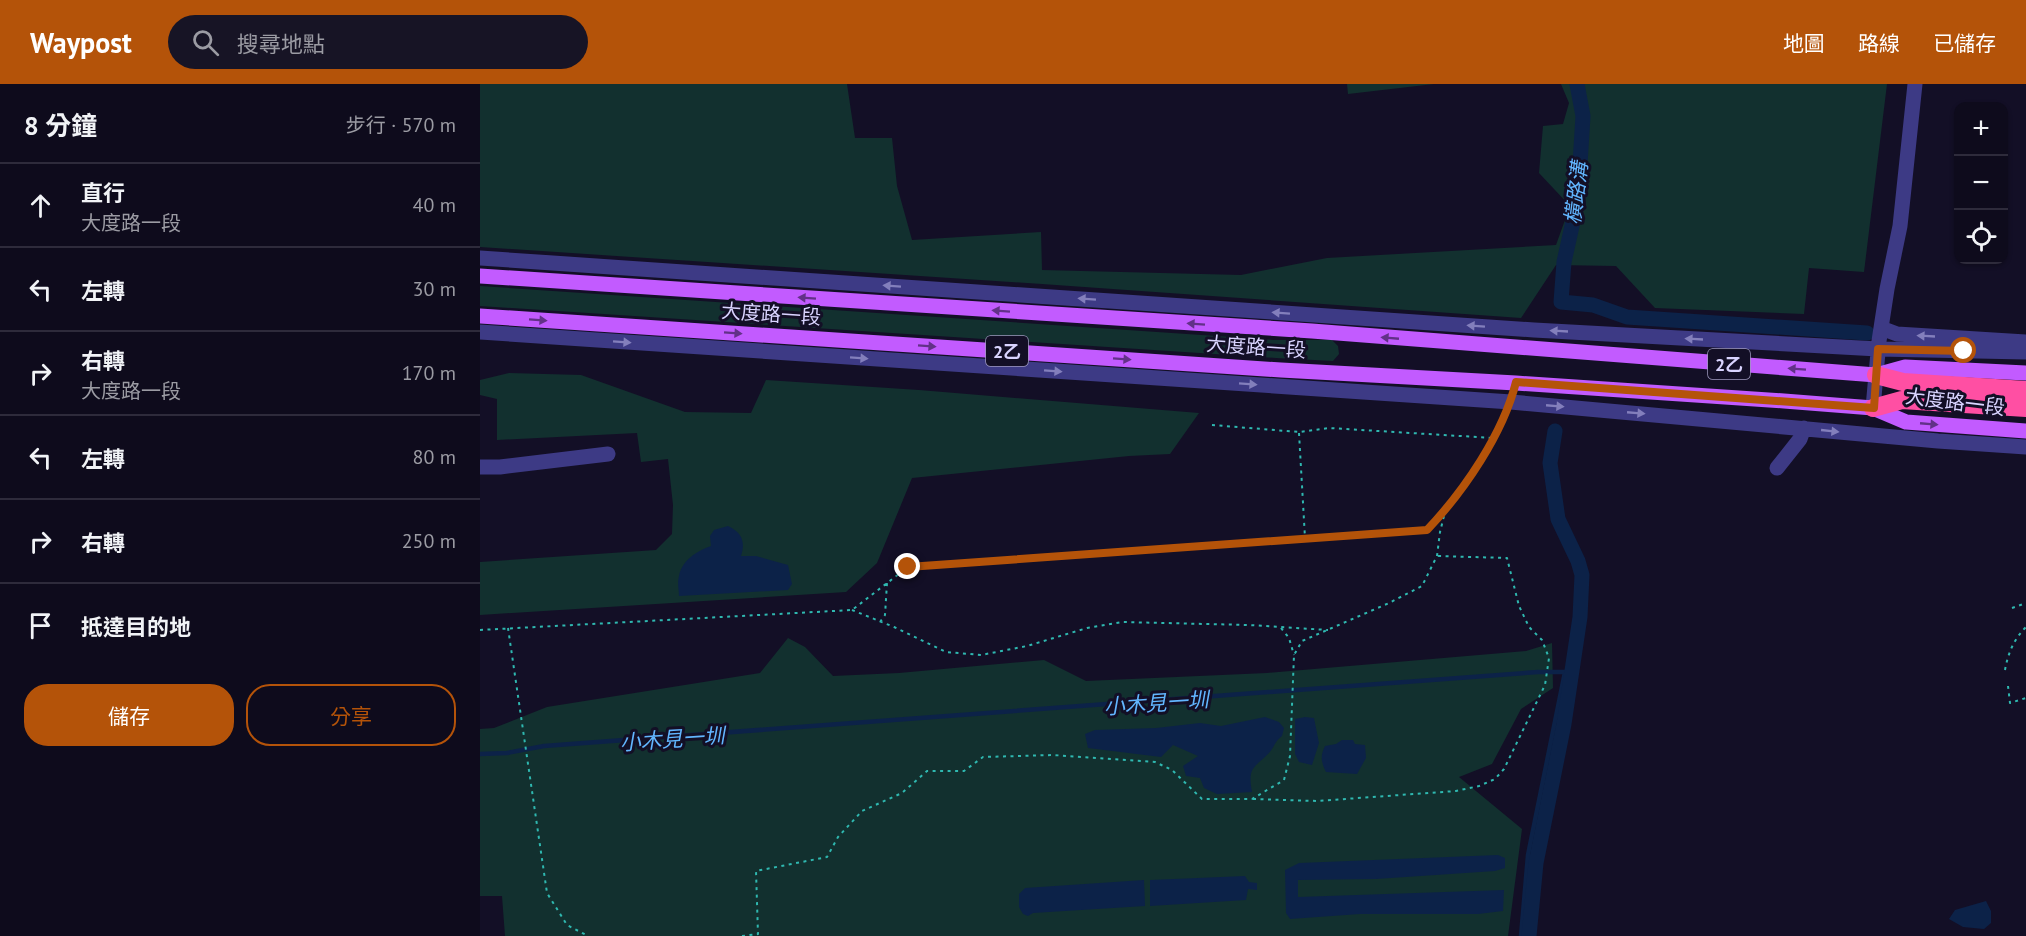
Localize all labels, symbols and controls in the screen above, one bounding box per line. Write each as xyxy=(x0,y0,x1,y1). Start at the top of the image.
search box xyxy=(168,15,588,69)
text: Waypost xyxy=(30,24,132,61)
icon: search xyxy=(189,26,222,59)
text: 搜尋地點 xyxy=(237,30,325,58)
text: 地圖 xyxy=(1783,30,1825,57)
text: 路線 xyxy=(1858,30,1900,57)
text: 已儲存 xyxy=(1933,30,1996,57)
map controls xyxy=(1954,102,2008,264)
button: + xyxy=(1954,102,2008,156)
text: 8 分鐘 xyxy=(24,109,97,142)
text: 步行 · 570 m xyxy=(346,112,456,138)
button: − xyxy=(1954,156,2008,210)
water label: 橫路溝 xyxy=(1559,157,1594,226)
text: 直行 xyxy=(81,179,125,207)
icon: ahead xyxy=(24,189,57,222)
text: 40 m xyxy=(413,192,456,218)
text: 大度路一段 xyxy=(81,210,181,236)
button: locate xyxy=(1954,210,2008,264)
icon: left xyxy=(24,273,57,306)
text: 30 m xyxy=(413,276,456,302)
text: 左轉 xyxy=(81,277,125,305)
one-way arrow xyxy=(882,282,901,291)
one-way arrow xyxy=(797,293,816,303)
one-way arrow xyxy=(1077,295,1096,304)
street label: 大度路一段 xyxy=(720,298,822,330)
one-way arrow xyxy=(992,306,1011,316)
one-way arrow xyxy=(1272,308,1291,317)
one-way arrow xyxy=(529,315,548,324)
one-way arrow xyxy=(1186,319,1205,328)
one-way arrow xyxy=(1466,321,1485,331)
one-way arrow xyxy=(1549,327,1568,336)
one-way arrow xyxy=(723,328,742,337)
street label: 大度路一段 xyxy=(1205,331,1307,363)
one-way arrow xyxy=(1916,331,1935,340)
one-way arrow xyxy=(1381,333,1400,343)
one-way arrow xyxy=(1684,334,1703,343)
road number: 2乙 xyxy=(986,336,1028,366)
one-way arrow xyxy=(613,337,632,346)
route start xyxy=(1950,337,1976,363)
one-way arrow xyxy=(918,341,937,350)
text: 右轉 xyxy=(81,347,125,375)
road number: 2乙 xyxy=(1708,349,1750,379)
one-way arrow xyxy=(849,353,868,363)
one-way arrow xyxy=(1113,354,1132,364)
icon: right xyxy=(24,357,57,390)
text: 170 m xyxy=(402,360,456,386)
one-way arrow xyxy=(1787,364,1806,374)
one-way arrow xyxy=(1044,366,1063,376)
text: 大度路一段 xyxy=(81,378,181,404)
one-way arrow xyxy=(1238,380,1257,389)
street label: 大度路一段 xyxy=(1904,383,2006,421)
one-way arrow xyxy=(1545,401,1564,411)
one-way arrow xyxy=(1626,408,1645,418)
one-way arrow xyxy=(1919,419,1938,429)
one-way arrow xyxy=(1820,426,1839,436)
icon: left xyxy=(24,441,57,474)
text: 80 m xyxy=(413,444,456,470)
text: 左轉 xyxy=(81,445,125,473)
icon: right xyxy=(24,525,57,558)
text: 250 m xyxy=(402,528,456,554)
text: 右轉 xyxy=(81,529,125,557)
route end xyxy=(894,553,920,579)
icon: arrive xyxy=(24,609,57,642)
text: 抵達目的地 xyxy=(81,613,191,641)
button: 儲存 xyxy=(24,684,234,746)
button: 分享 xyxy=(246,684,456,746)
water label: 小木見一圳 xyxy=(1103,686,1212,720)
water label: 小木見一圳 xyxy=(619,722,728,756)

